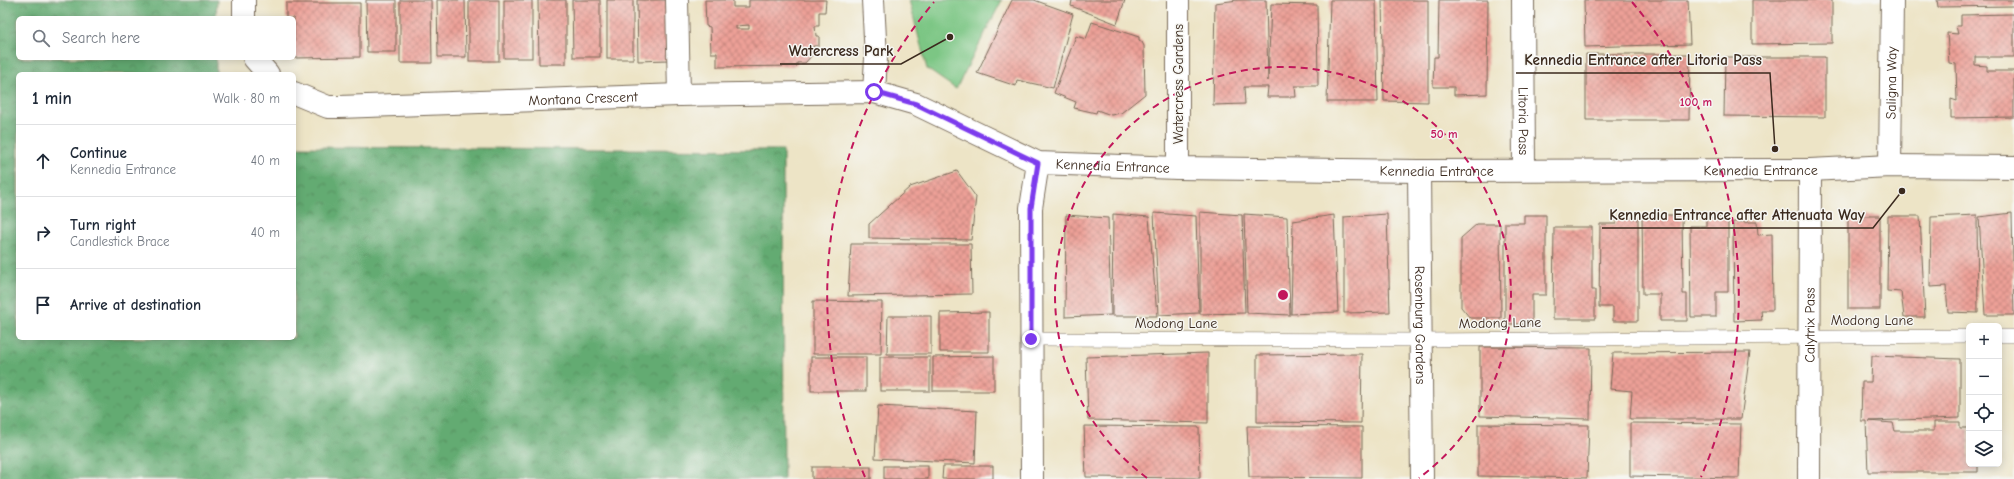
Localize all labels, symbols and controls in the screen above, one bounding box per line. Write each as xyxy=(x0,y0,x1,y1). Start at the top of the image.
search box xyxy=(16,16,296,60)
street label: Watercress Gardens xyxy=(1170,24,1187,144)
icon: search xyxy=(30,27,52,49)
text: Search here xyxy=(62,29,140,47)
callout: Watercress Park xyxy=(780,37,901,64)
text: Watercress Park xyxy=(789,42,894,60)
callout: Kennedia Entrance after Litoria Pass xyxy=(1516,46,1770,73)
street label: Saligna Way xyxy=(1882,46,1900,120)
text: Kennedia Entrance after Litoria Pass xyxy=(1524,51,1762,69)
route start xyxy=(865,83,883,101)
street label: Litoria Pass xyxy=(1515,87,1532,155)
street label: Montana Crescent xyxy=(528,88,639,109)
text: 1 min xyxy=(32,89,72,108)
text: Walk · 80 m xyxy=(213,91,280,106)
text: 100 m xyxy=(1680,95,1712,109)
text: 50 m xyxy=(1430,127,1458,141)
text: Continue xyxy=(70,144,127,162)
icon: ahead xyxy=(32,150,54,172)
text: 40 m xyxy=(251,153,280,168)
street label: Kennedia Entrance xyxy=(1055,155,1170,176)
street label: Kennedia Entrance xyxy=(1704,161,1818,179)
text: Kennedia Entrance xyxy=(70,162,176,177)
street label: Kennedia Entrance xyxy=(1380,162,1494,180)
callout: Kennedia Entrance after Attenuata Way xyxy=(1602,201,1873,228)
text: Kennedia Entrance after Attenuata Way xyxy=(1609,206,1865,224)
text: Turn right xyxy=(70,216,136,234)
icon: right xyxy=(32,222,54,244)
text: 40 m xyxy=(251,225,280,240)
text: Candlestick Brace xyxy=(70,234,170,249)
street label: Rosenburg Gardens xyxy=(1411,266,1430,384)
street label: Calytrix Pass xyxy=(1801,287,1818,363)
centre of rings xyxy=(1276,288,1290,302)
icon: arrive xyxy=(32,294,54,316)
text: Arrive at destination xyxy=(70,296,201,314)
street label: Modong Lane xyxy=(1831,312,1913,329)
street label: Modong Lane xyxy=(1459,314,1541,332)
street label: Modong Lane xyxy=(1135,315,1217,332)
map controls xyxy=(1966,323,2002,467)
button: + xyxy=(1966,323,2002,359)
route end xyxy=(1022,330,1040,348)
button: − xyxy=(1966,359,2002,395)
button: locate xyxy=(1966,395,2002,431)
button: layers xyxy=(1966,431,2002,467)

